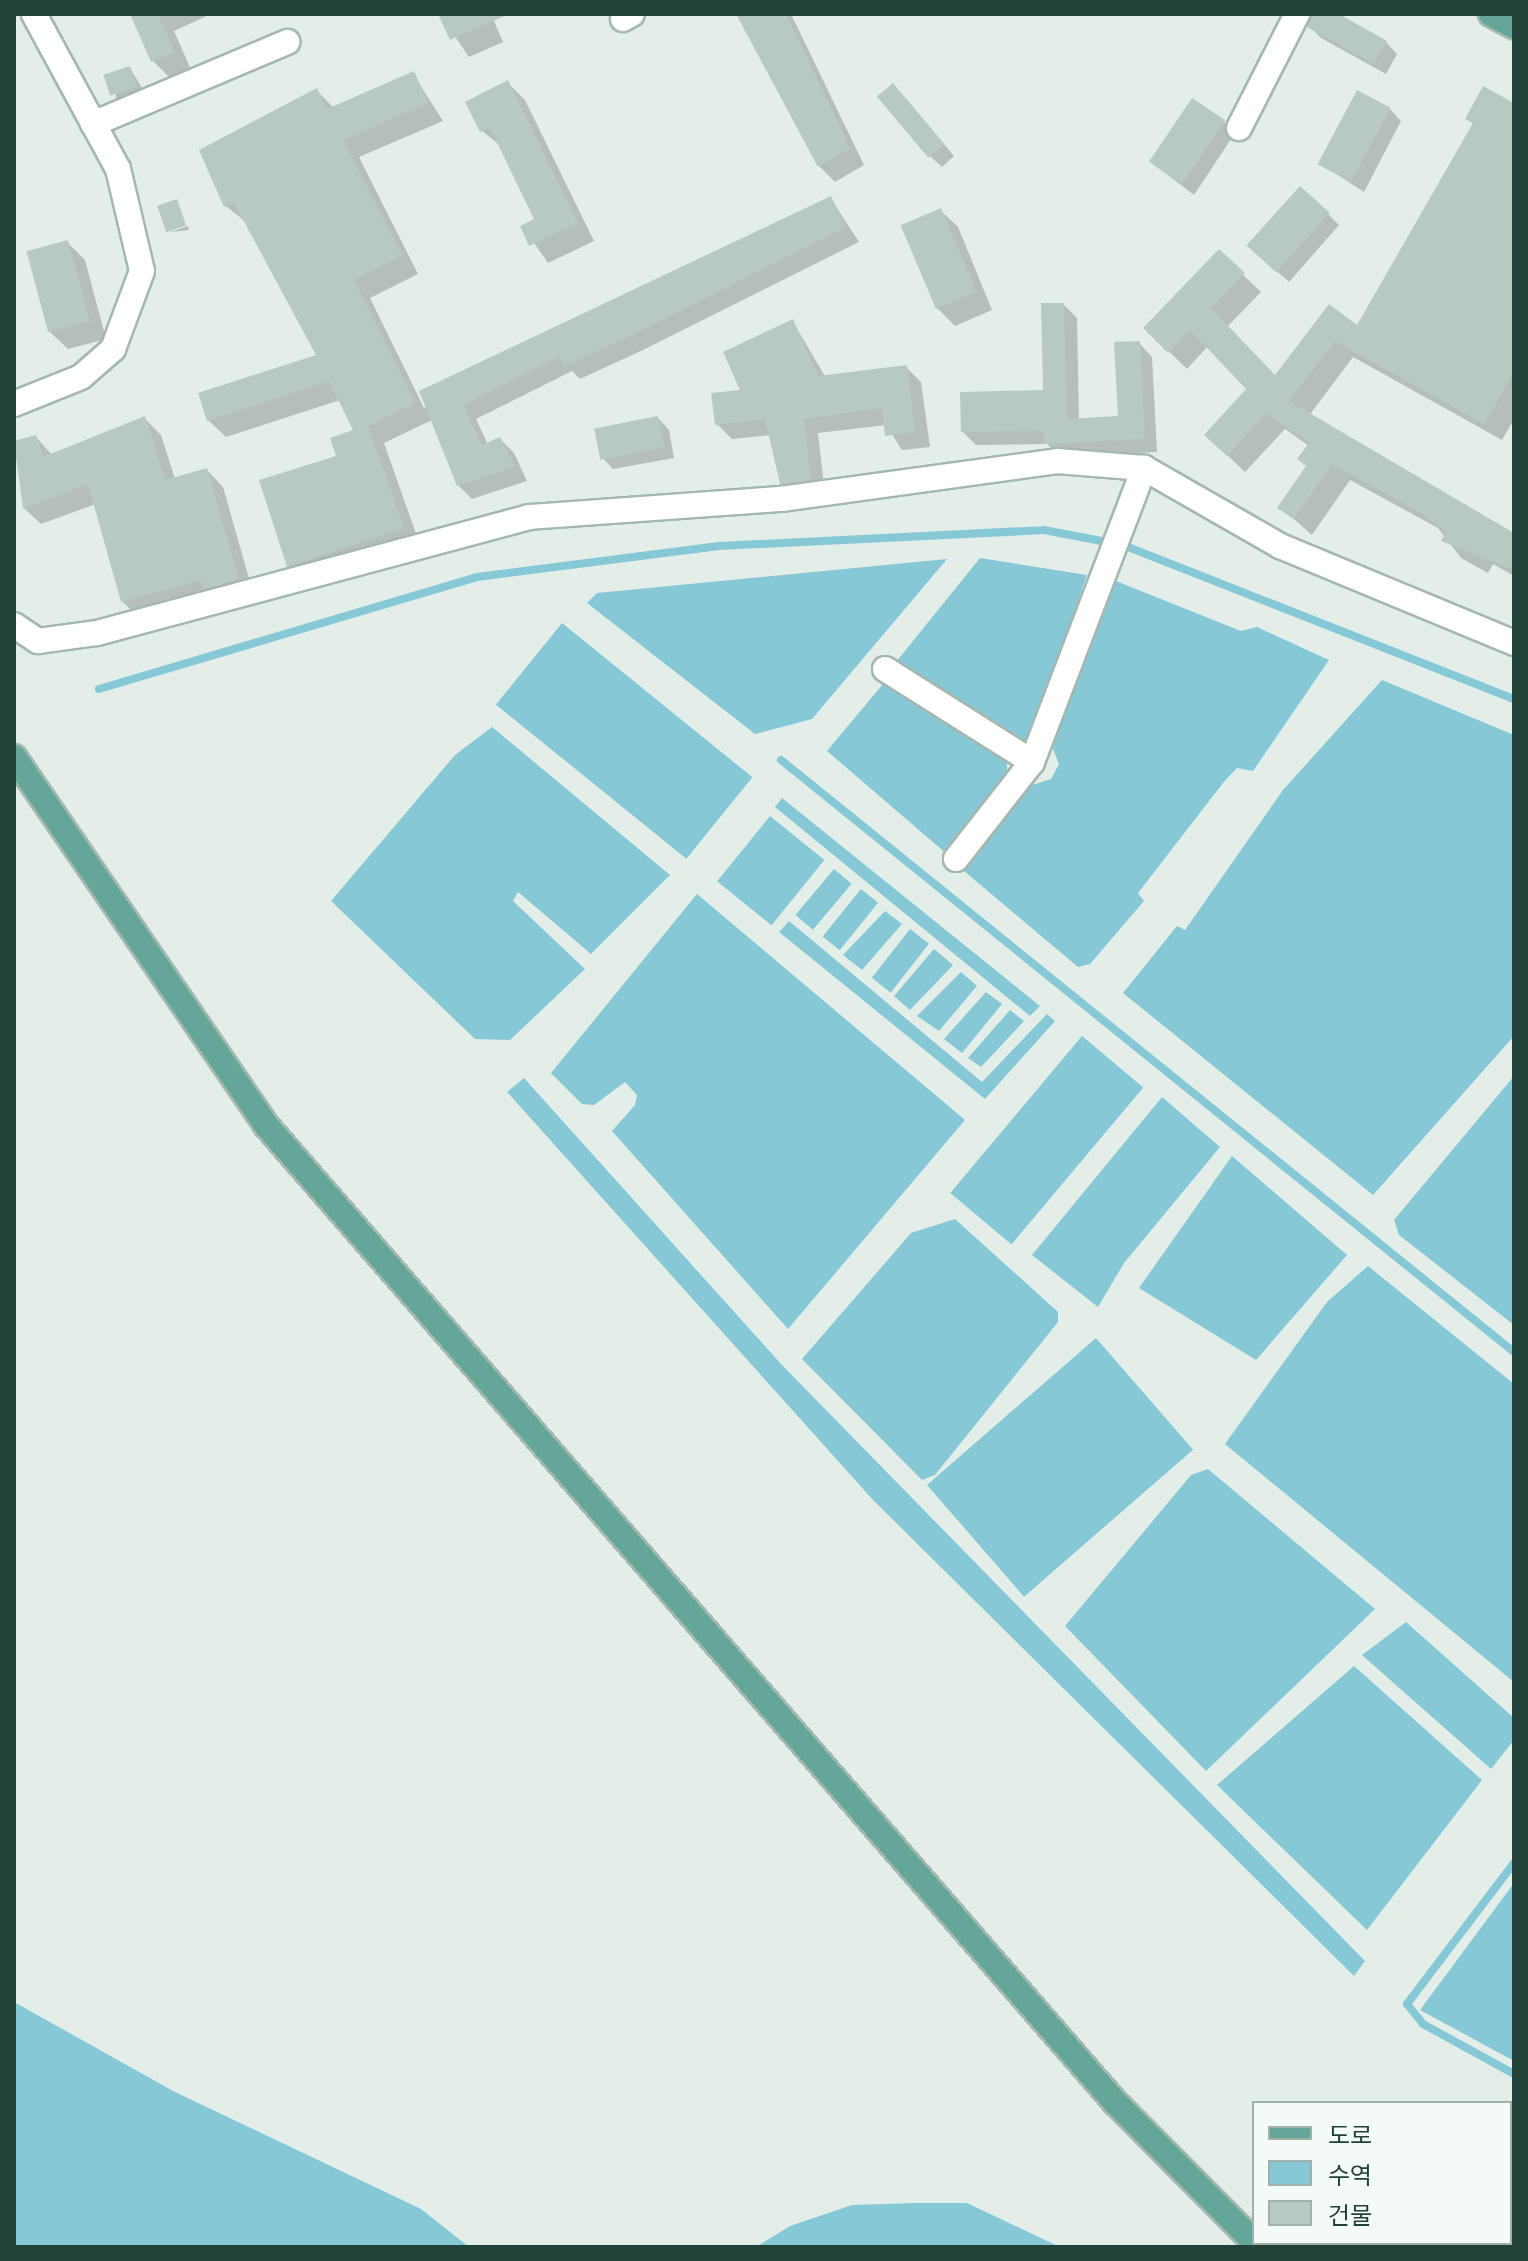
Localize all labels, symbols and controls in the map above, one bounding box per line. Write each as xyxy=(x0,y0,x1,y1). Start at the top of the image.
legend xyxy=(1252,2101,1512,2245)
text: 도로 xyxy=(1328,2120,1372,2151)
text: 수역 xyxy=(1328,2160,1372,2191)
text: 건물 xyxy=(1328,2200,1372,2231)

